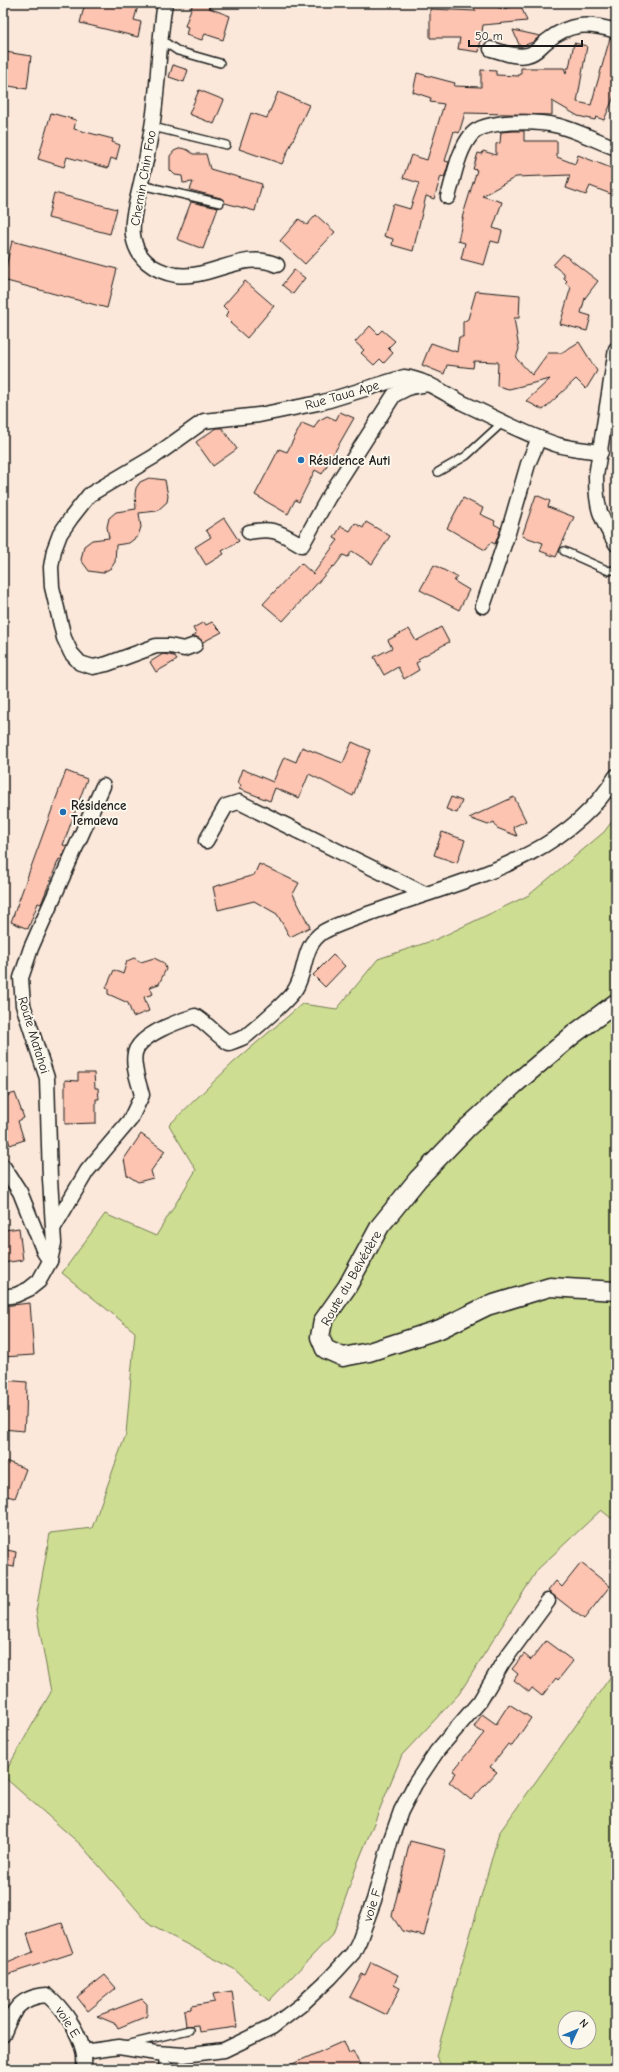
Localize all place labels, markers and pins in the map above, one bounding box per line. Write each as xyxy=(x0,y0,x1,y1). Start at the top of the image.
place label: Résidence Auti xyxy=(309,453,390,468)
marker: Résidence Auti xyxy=(296,455,306,465)
place label: Résidence Temaeva xyxy=(71,798,127,828)
marker: Résidence Temaeva xyxy=(58,807,68,817)

